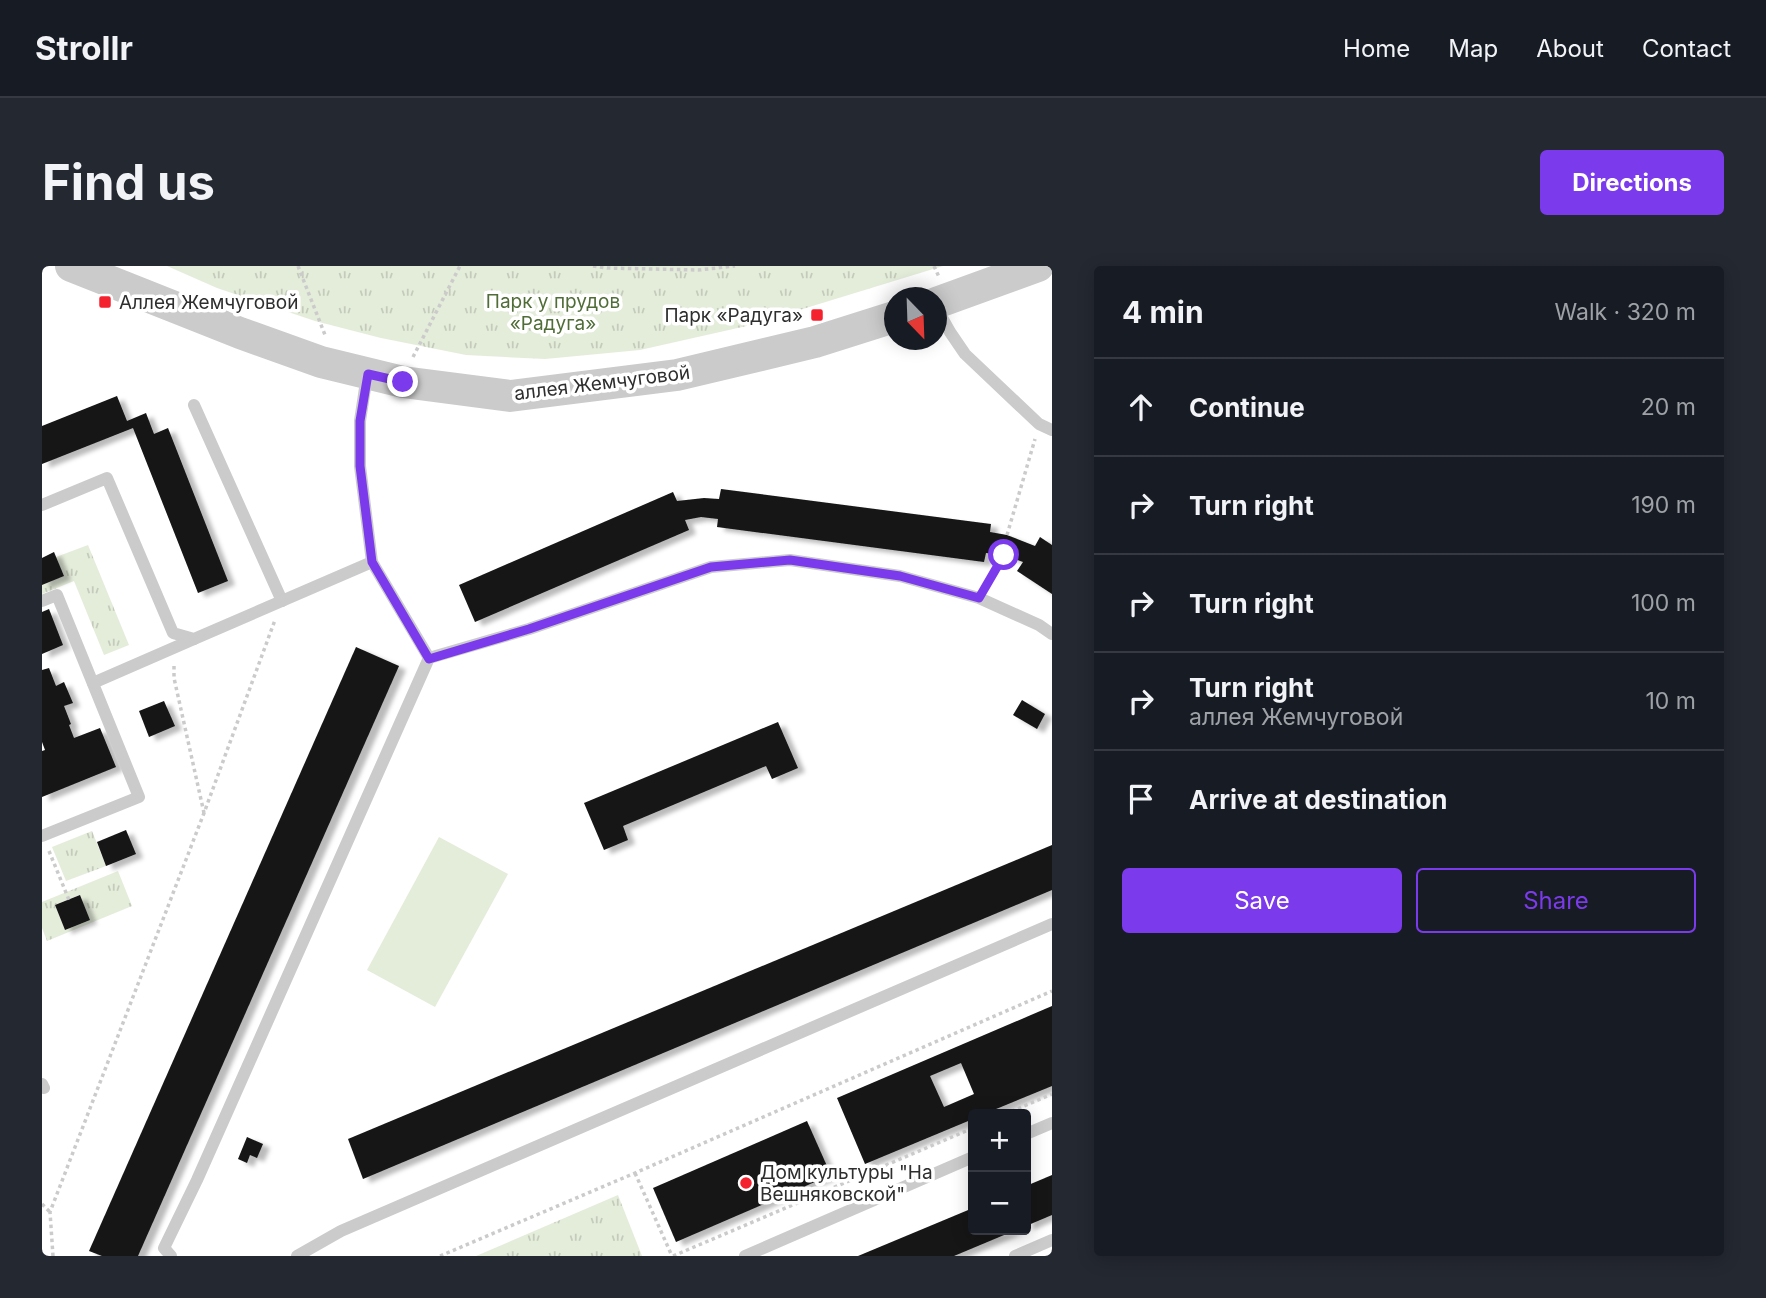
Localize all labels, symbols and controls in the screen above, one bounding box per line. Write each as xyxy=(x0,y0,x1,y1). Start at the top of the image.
text: Strollr xyxy=(35,28,133,68)
text: Home xyxy=(1343,34,1410,63)
text: Map xyxy=(1448,34,1498,63)
text: About xyxy=(1536,34,1604,63)
text: Contact xyxy=(1642,34,1731,63)
button: Directions xyxy=(1540,150,1724,215)
text: Find us xyxy=(42,153,215,212)
north arrow xyxy=(884,287,947,350)
park label: Парк у прудов «Радуга» xyxy=(486,290,620,335)
place label: Аллея Жемчуговой xyxy=(119,291,298,314)
marker: Аллея Жемчуговой xyxy=(97,294,113,310)
text: 4 min xyxy=(1122,294,1204,330)
text: Walk · 320 m xyxy=(1554,298,1696,326)
place label: Парк «Радуга» xyxy=(664,304,803,327)
marker: Парк «Радуга» xyxy=(809,307,825,323)
street label: аллея Жемчуговой xyxy=(513,361,691,405)
route end xyxy=(387,366,418,397)
icon: ahead xyxy=(1122,388,1160,426)
text: Continue xyxy=(1189,392,1305,423)
text: 20 m xyxy=(1641,393,1696,421)
icon: right xyxy=(1122,486,1160,524)
text: Turn right xyxy=(1189,490,1314,521)
text: 190 m xyxy=(1631,491,1696,519)
route start xyxy=(988,539,1019,570)
icon: right xyxy=(1122,584,1160,622)
text: Turn right xyxy=(1189,588,1314,619)
text: 100 m xyxy=(1631,589,1696,617)
text: Turn right xyxy=(1189,672,1314,703)
icon: right xyxy=(1122,682,1160,720)
text: 10 m xyxy=(1646,687,1696,715)
text: аллея Жемчуговой xyxy=(1189,703,1403,731)
icon: arrive xyxy=(1122,780,1160,818)
text: Arrive at destination xyxy=(1189,784,1448,815)
button: Save xyxy=(1122,868,1402,933)
button: Share xyxy=(1416,868,1696,933)
map controls xyxy=(968,1109,1031,1235)
button: + xyxy=(968,1109,1031,1172)
place label: Дом культуры "На Вешняковской" xyxy=(760,1161,933,1206)
button: − xyxy=(968,1172,1031,1235)
marker: Дом культуры "На Вешняковской" xyxy=(738,1175,754,1191)

